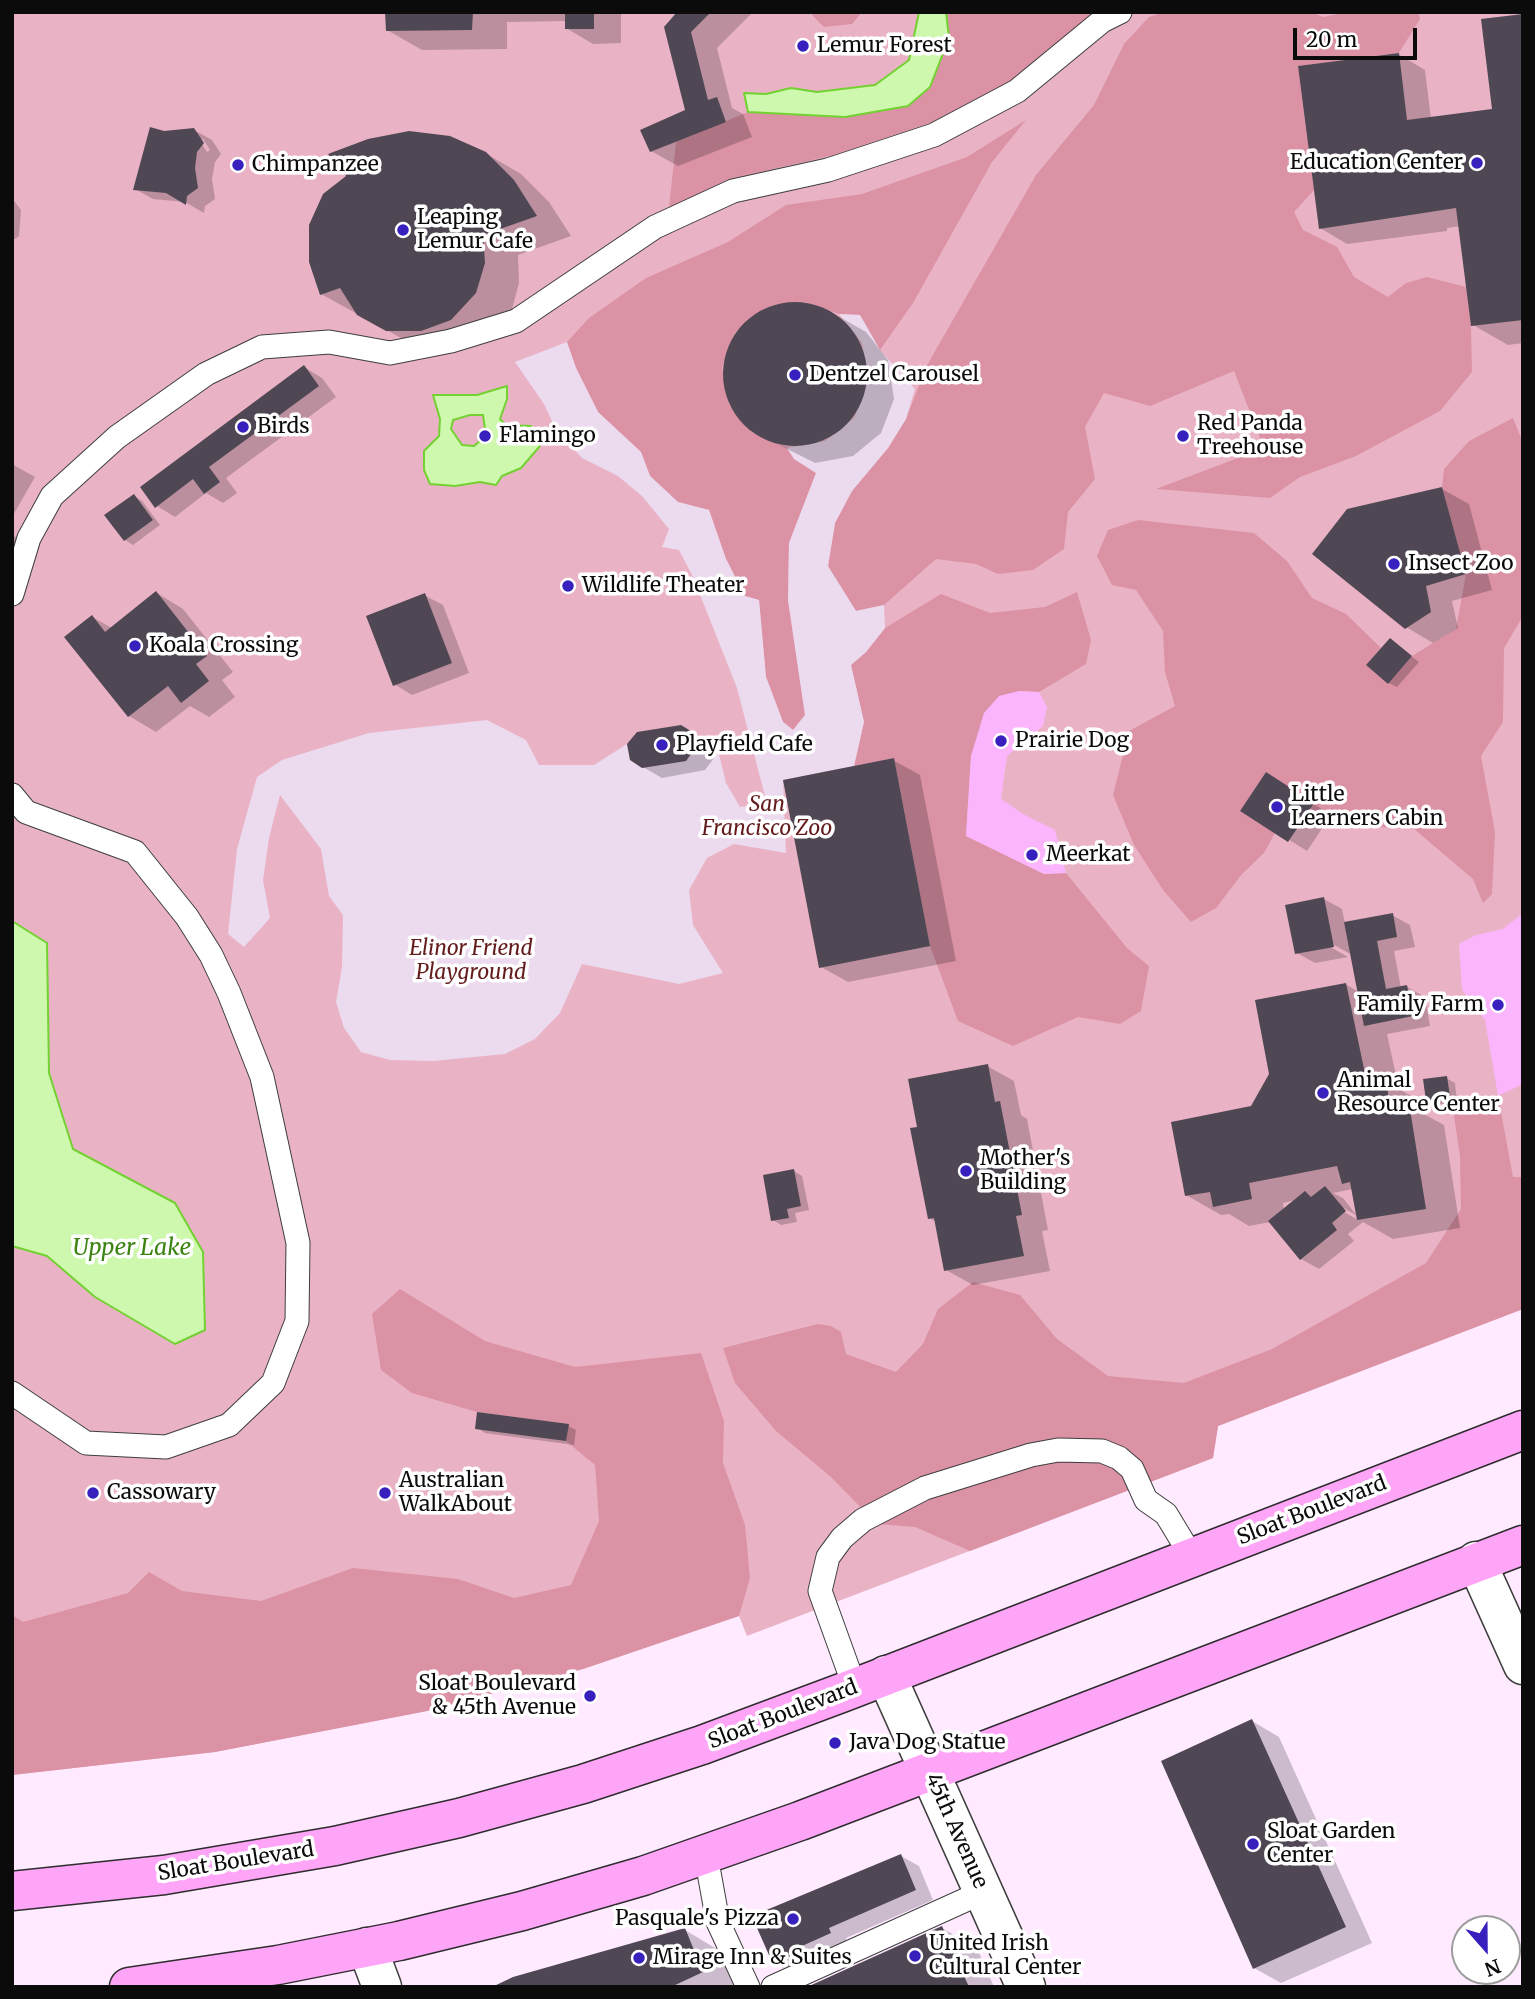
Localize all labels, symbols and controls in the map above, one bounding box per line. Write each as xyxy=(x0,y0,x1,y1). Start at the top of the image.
scale bar xyxy=(1297,14,1421,58)
text: 20 m xyxy=(1306,26,1357,53)
place label: Lemur Forest xyxy=(817,33,952,59)
marker: Lemur Forest xyxy=(795,38,811,54)
place label: Education Center xyxy=(1290,150,1463,176)
place label: Chimpanzee xyxy=(252,152,379,178)
marker: Education Center xyxy=(1469,155,1485,171)
marker: Chimpanzee xyxy=(230,157,246,173)
place label: Leaping Lemur Cafe xyxy=(417,205,533,255)
marker: Leaping Lemur Cafe xyxy=(395,222,411,238)
place label: Dentzel Carousel xyxy=(809,362,979,388)
marker: Dentzel Carousel xyxy=(787,367,803,383)
place label: Red Panda Treehouse xyxy=(1197,411,1303,461)
place label: Birds xyxy=(257,414,310,440)
marker: Birds xyxy=(235,419,251,435)
place label: Flamingo xyxy=(499,423,596,449)
marker: Flamingo xyxy=(477,428,493,444)
marker: Red Panda Treehouse xyxy=(1175,428,1191,444)
place label: Insect Zoo xyxy=(1408,551,1514,577)
marker: Insect Zoo xyxy=(1386,556,1402,572)
place label: Wildlife Theater xyxy=(582,573,745,599)
marker: Wildlife Theater xyxy=(560,578,576,594)
place label: Koala Crossing xyxy=(149,633,298,659)
marker: Koala Crossing xyxy=(127,638,143,654)
place label: Prairie Dog xyxy=(1015,728,1129,754)
place label: Playfield Cafe xyxy=(676,732,813,758)
marker: Prairie Dog xyxy=(993,733,1009,749)
marker: Playfield Cafe xyxy=(654,737,670,753)
place label: Little Learners Cabin xyxy=(1291,782,1444,832)
park label: San Francisco Zoo xyxy=(702,792,832,842)
marker: Little Learners Cabin xyxy=(1269,799,1285,815)
place label: Meerkat xyxy=(1046,842,1130,868)
marker: Meerkat xyxy=(1024,847,1040,863)
park label: Elinor Friend Playground xyxy=(409,936,533,986)
place label: Family Farm xyxy=(1356,992,1484,1018)
marker: Family Farm xyxy=(1490,997,1506,1013)
place label: Animal Resource Center xyxy=(1337,1068,1500,1118)
marker: Animal Resource Center xyxy=(1315,1085,1331,1101)
place label: Mother's Building xyxy=(980,1146,1070,1196)
marker: Mother's Building xyxy=(958,1163,974,1179)
water label: Upper Lake xyxy=(73,1234,191,1262)
place label: Australian WalkAbout xyxy=(399,1468,512,1518)
street label: Sloat Boulevard xyxy=(1234,1471,1390,1551)
place label: Cassowary xyxy=(107,1480,216,1506)
marker: Cassowary xyxy=(85,1485,101,1501)
marker: Australian WalkAbout xyxy=(377,1485,393,1501)
place label: Sloat Boulevard & 45th Avenue xyxy=(418,1671,576,1721)
street label: Sloat Boulevard xyxy=(705,1675,861,1755)
marker: Sloat Boulevard & 45th Avenue xyxy=(582,1688,598,1704)
place label: Java Dog Statue xyxy=(849,1730,1005,1756)
marker: Java Dog Statue xyxy=(827,1735,843,1751)
street label: 45th Avenue xyxy=(919,1770,993,1892)
place label: Sloat Garden Center xyxy=(1267,1819,1396,1869)
marker: Sloat Garden Center xyxy=(1245,1836,1261,1852)
street label: Sloat Boulevard xyxy=(156,1837,316,1887)
place label: Pasquale's Pizza xyxy=(615,1906,779,1932)
marker: Pasquale's Pizza xyxy=(785,1911,801,1927)
north arrow xyxy=(1451,1915,1521,1985)
place label: United Irish Cultural Center xyxy=(929,1931,1081,1981)
place label: Mirage Inn & Suites xyxy=(653,1945,852,1971)
marker: United Irish Cultural Center xyxy=(907,1948,923,1964)
marker: Mirage Inn & Suites xyxy=(631,1950,647,1966)
text: N xyxy=(1482,1954,1504,1982)

